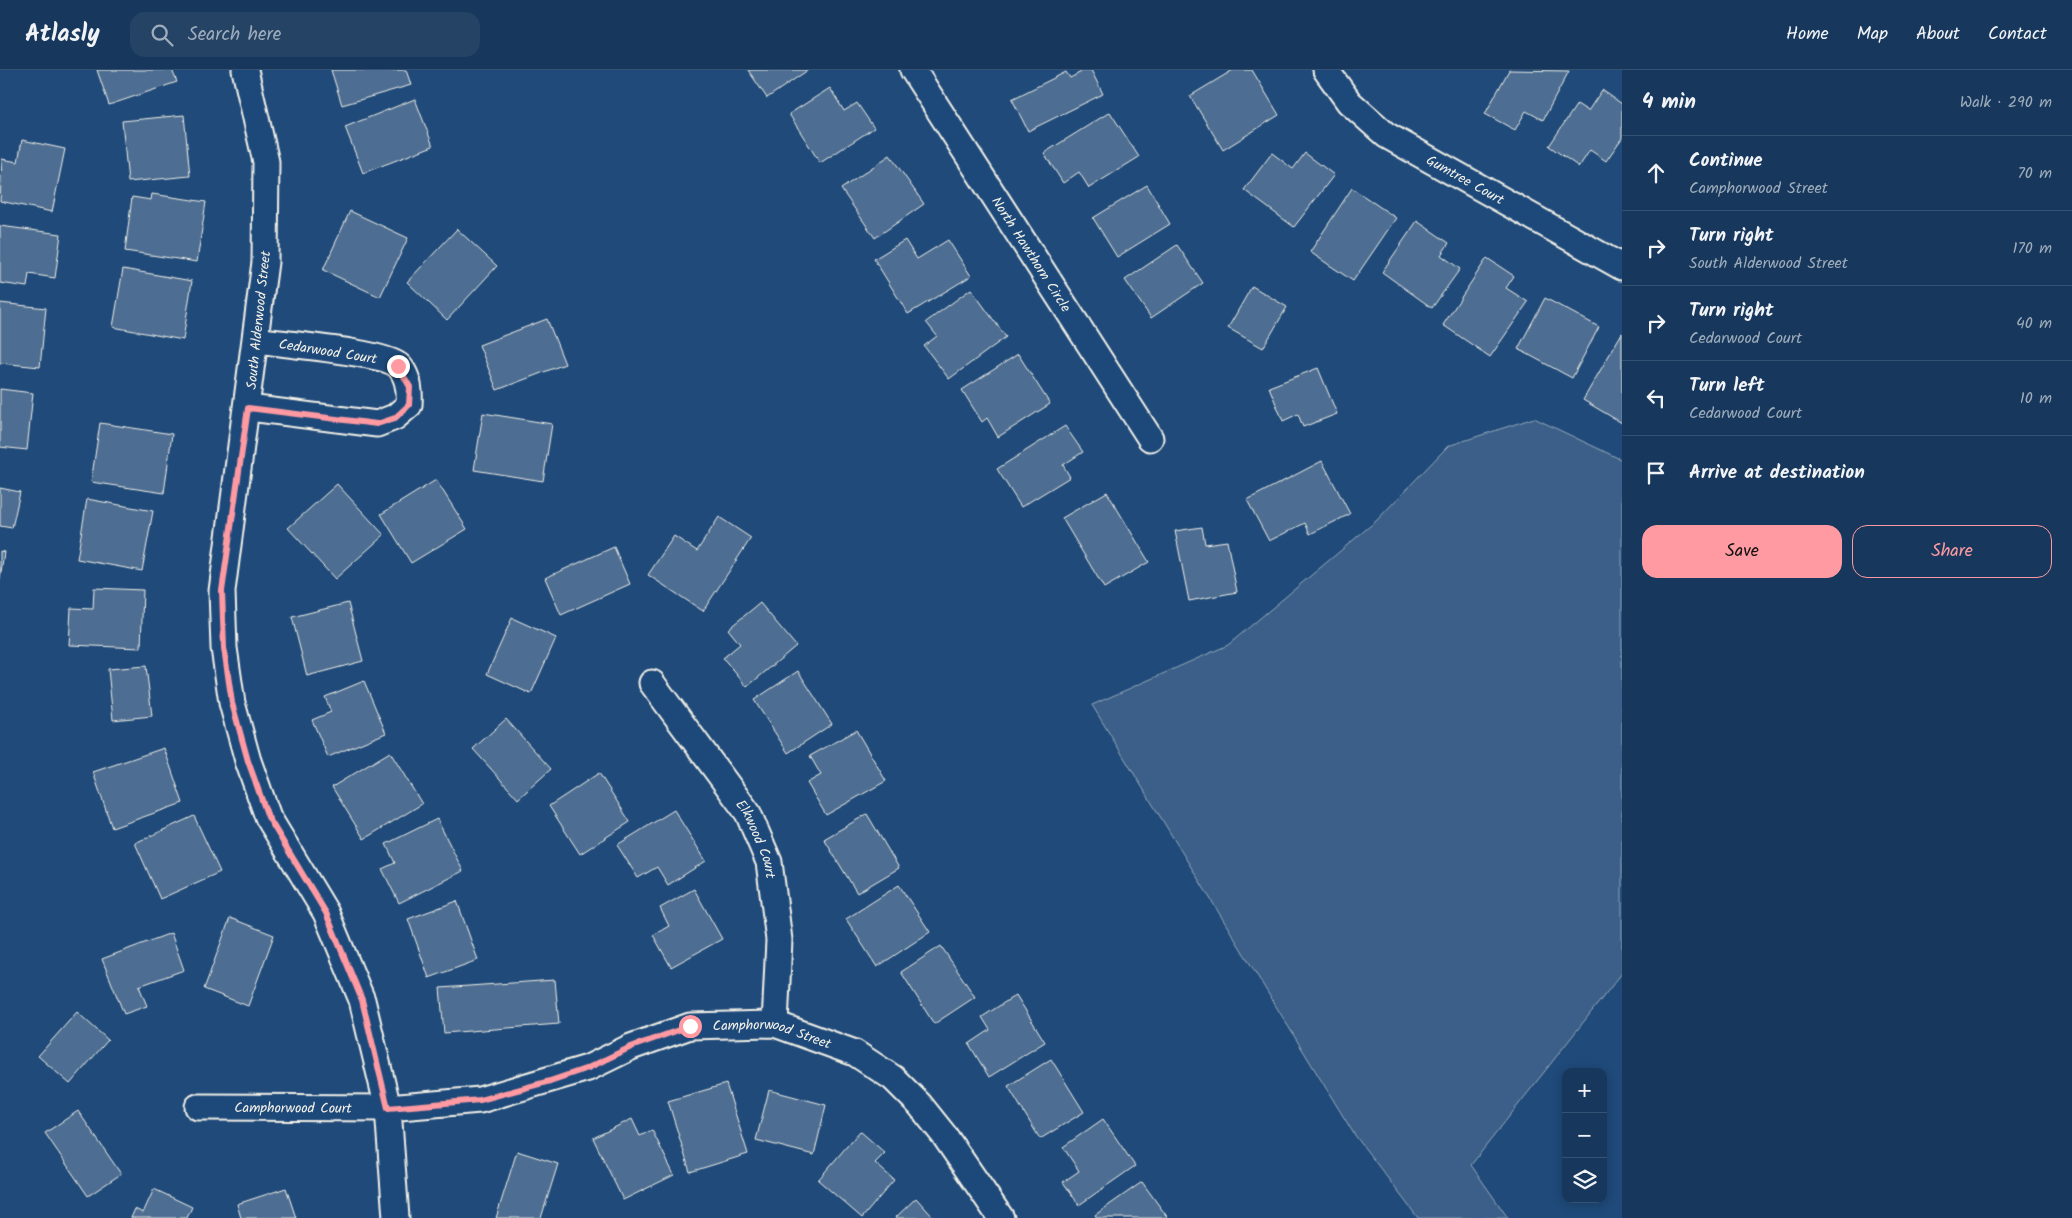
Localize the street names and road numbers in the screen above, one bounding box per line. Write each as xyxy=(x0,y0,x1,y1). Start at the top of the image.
street label: Gumtree Court xyxy=(1422,150,1508,211)
street label: North Hawthorn Circle xyxy=(985,192,1077,317)
street label: South Alderwood Street xyxy=(241,249,277,390)
street label: Cedarwood Court xyxy=(277,333,379,371)
street label: Elkwood Court xyxy=(730,795,781,880)
street label: Camphorwood Street xyxy=(712,1014,835,1056)
street label: Camphorwood Court xyxy=(234,1097,352,1120)

